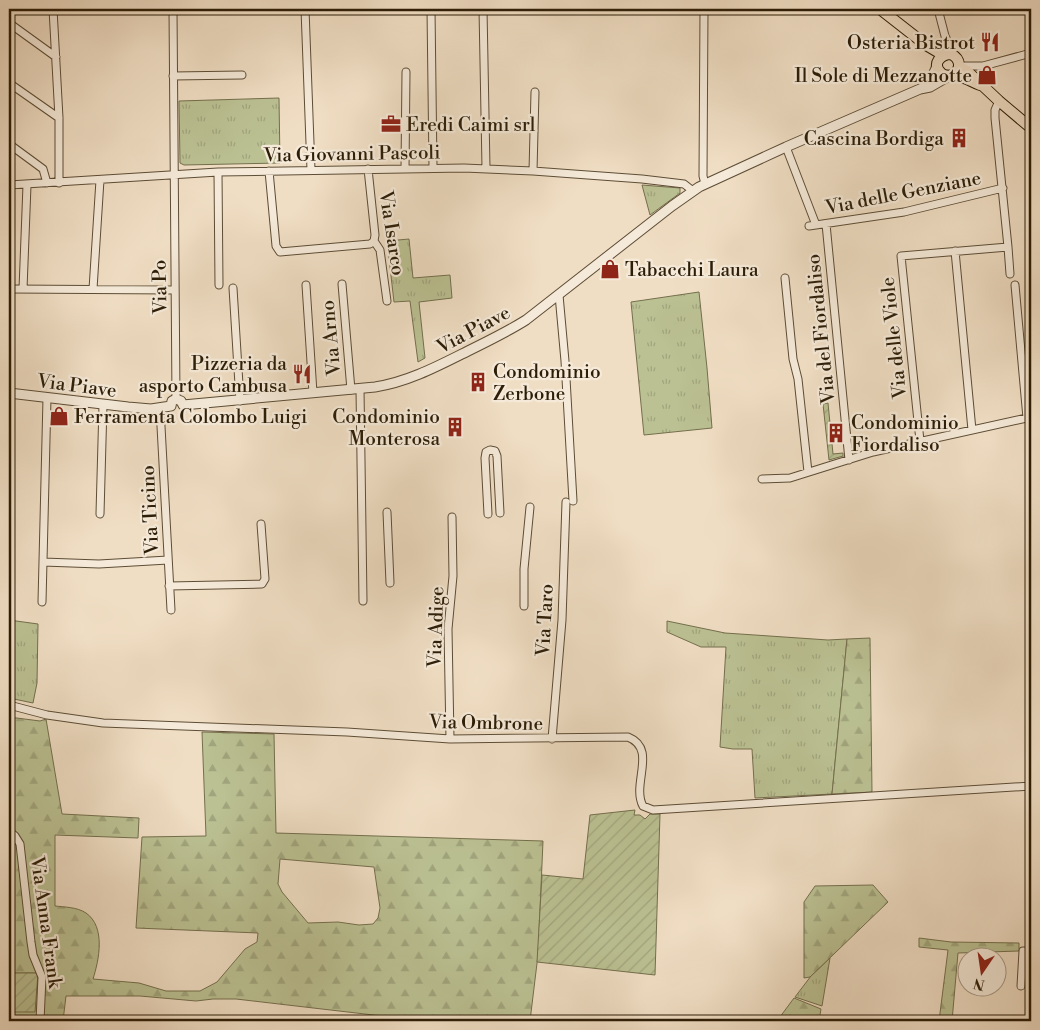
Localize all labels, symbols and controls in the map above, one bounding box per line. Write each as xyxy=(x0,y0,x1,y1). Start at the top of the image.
place label: Osteria Bistrot xyxy=(847,31,975,55)
restaurant icon: Osteria Bistrot xyxy=(979,31,1001,53)
place label: Il Sole di Mezzanotte xyxy=(795,64,972,88)
shop icon: Il Sole di Mezzanotte xyxy=(976,64,998,86)
office icon: Eredi Caimi srl xyxy=(380,113,402,135)
place label: Eredi Caimi srl xyxy=(406,113,536,137)
place label: Cascina Bordiga xyxy=(804,127,944,151)
building icon: Cascina Bordiga xyxy=(948,127,970,149)
street label: Via Giovanni Pascoli xyxy=(262,140,441,168)
street label: Via delle Genziane xyxy=(822,166,983,220)
street label: Via Isarco xyxy=(373,188,411,277)
street label: Via del Fiordaliso xyxy=(801,253,841,406)
shop icon: Tabacchi Laura xyxy=(599,258,621,280)
place label: Tabacchi Laura xyxy=(625,258,759,282)
street label: Via Po xyxy=(148,259,172,316)
street label: Via delle Viole xyxy=(876,276,912,401)
street label: Via Arno xyxy=(316,299,346,378)
street label: Via Piave xyxy=(432,301,514,360)
place label: Pizzeria da asporto Cambusa xyxy=(139,352,287,398)
place label: Condominio Zerbone xyxy=(493,360,601,406)
restaurant icon: Pizzeria da asporto Cambusa xyxy=(291,363,313,385)
street label: Via Piave xyxy=(35,369,118,403)
building icon: Condominio Zerbone xyxy=(467,371,489,393)
shop icon: Ferramenta Colombo Luigi xyxy=(48,405,70,427)
place label: Ferramenta Colombo Luigi xyxy=(74,405,307,429)
place label: Condominio Monterosa xyxy=(332,405,440,451)
place label: Condominio Fiordaliso xyxy=(851,411,959,457)
building icon: Condominio Monterosa xyxy=(444,416,466,438)
building icon: Condominio Fiordaliso xyxy=(825,422,847,444)
street label: Via Ticino xyxy=(136,465,164,556)
street label: Via Taro xyxy=(531,583,559,658)
street label: Via Adige xyxy=(423,586,449,669)
street label: Via Ombrone xyxy=(428,710,543,736)
street label: Via Anna Frank xyxy=(25,854,67,991)
north arrow xyxy=(958,948,1008,998)
text: N xyxy=(972,974,987,994)

